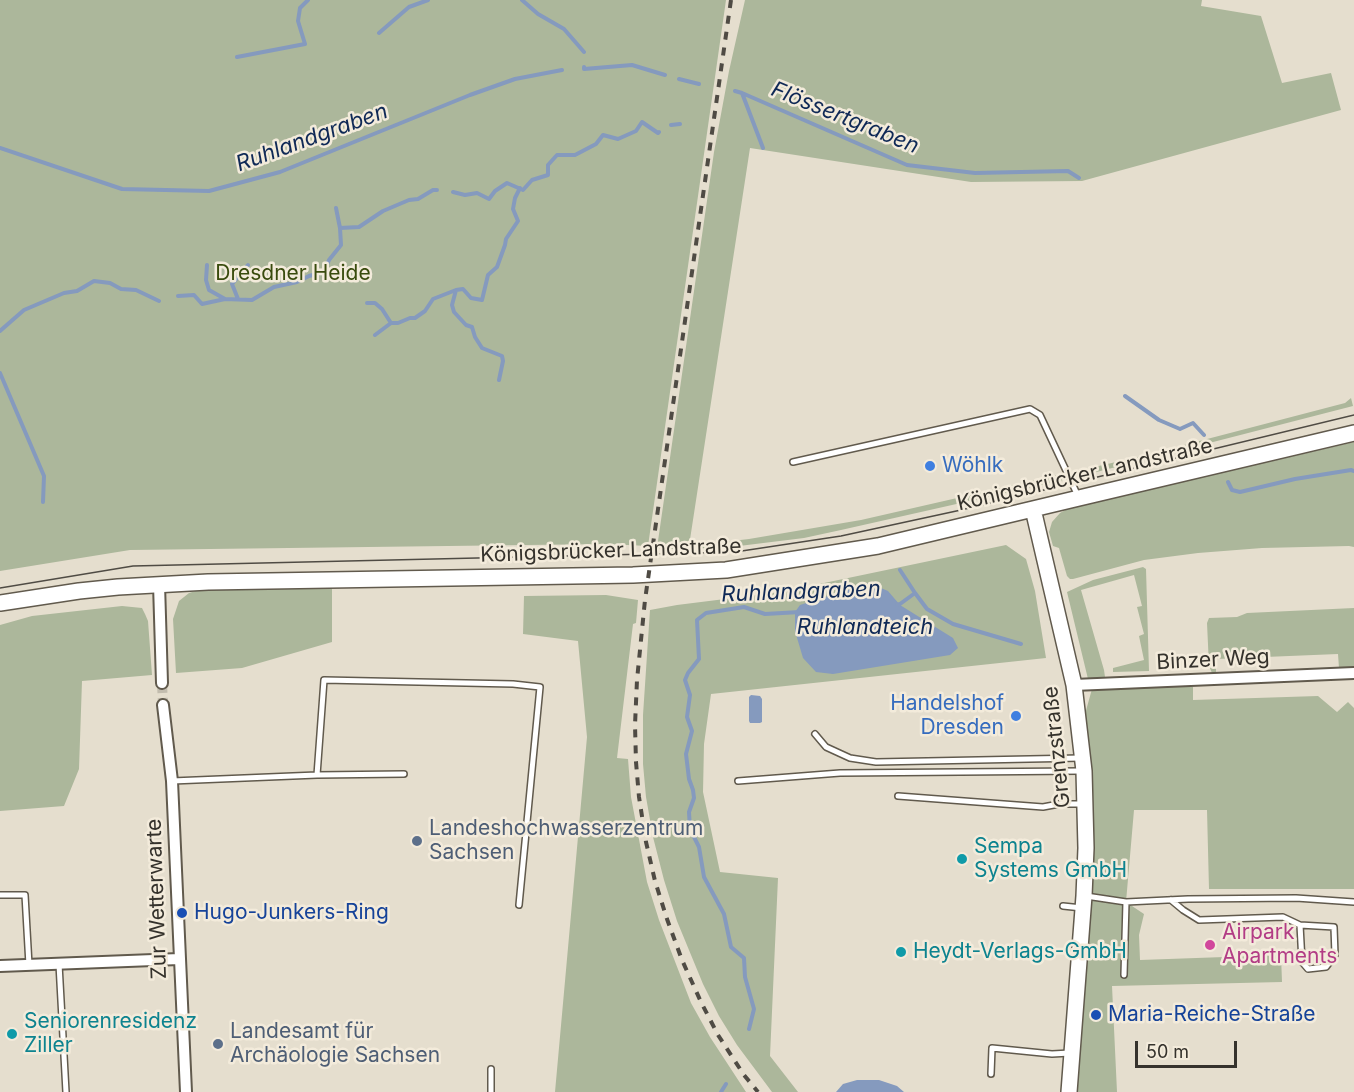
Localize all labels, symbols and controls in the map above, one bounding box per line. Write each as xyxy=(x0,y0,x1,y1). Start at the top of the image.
water label: Flössertgraben xyxy=(767,76,923,160)
water label: Ruhlandgraben xyxy=(233,98,391,178)
park label: Dresdner Heide xyxy=(215,261,371,287)
street label: Königsbrücker Landstraße xyxy=(955,433,1215,517)
place label: Wöhlk xyxy=(942,453,1003,479)
marker: Wöhlk xyxy=(923,459,937,473)
street label: Königsbrücker Landstraße xyxy=(480,534,742,568)
water label: Ruhlandgraben xyxy=(721,576,881,608)
water label: Ruhlandteich xyxy=(797,614,933,640)
street label: Binzer Weg xyxy=(1156,644,1270,676)
street label: Grenzstraße xyxy=(1038,685,1076,809)
place label: Handelshof Dresden xyxy=(890,691,1004,741)
marker: Handelshof Dresden xyxy=(1009,709,1023,723)
place label: Landeshochwasserzentrum Sachsen xyxy=(429,816,704,866)
street label: Zur Wetterwarte xyxy=(142,818,172,980)
marker: Landeshochwasserzentrum Sachsen xyxy=(410,834,424,848)
place label: Sempa Systems GmbH xyxy=(974,834,1127,884)
marker: Sempa Systems GmbH xyxy=(955,852,969,866)
place label: Hugo-Junkers-Ring xyxy=(194,900,389,926)
marker: Hugo-Junkers-Ring xyxy=(175,906,189,920)
place label: Airpark Apartments xyxy=(1222,920,1337,970)
marker: Airpark Apartments xyxy=(1203,938,1217,952)
place label: Heydt-Verlags-GmbH xyxy=(913,939,1127,965)
marker: Heydt-Verlags-GmbH xyxy=(894,945,908,959)
place label: Maria-Reiche-Straße xyxy=(1108,1002,1316,1028)
marker: Maria-Reiche-Straße xyxy=(1089,1008,1103,1022)
place label: Seniorenresidenz Ziller xyxy=(24,1009,197,1059)
place label: Landesamt für Archäologie Sachsen xyxy=(230,1019,440,1069)
marker: Seniorenresidenz Ziller xyxy=(5,1027,19,1041)
scale bar xyxy=(1138,1029,1240,1067)
marker: Landesamt für Archäologie Sachsen xyxy=(211,1037,225,1051)
text: 50 m xyxy=(1146,1041,1189,1062)

